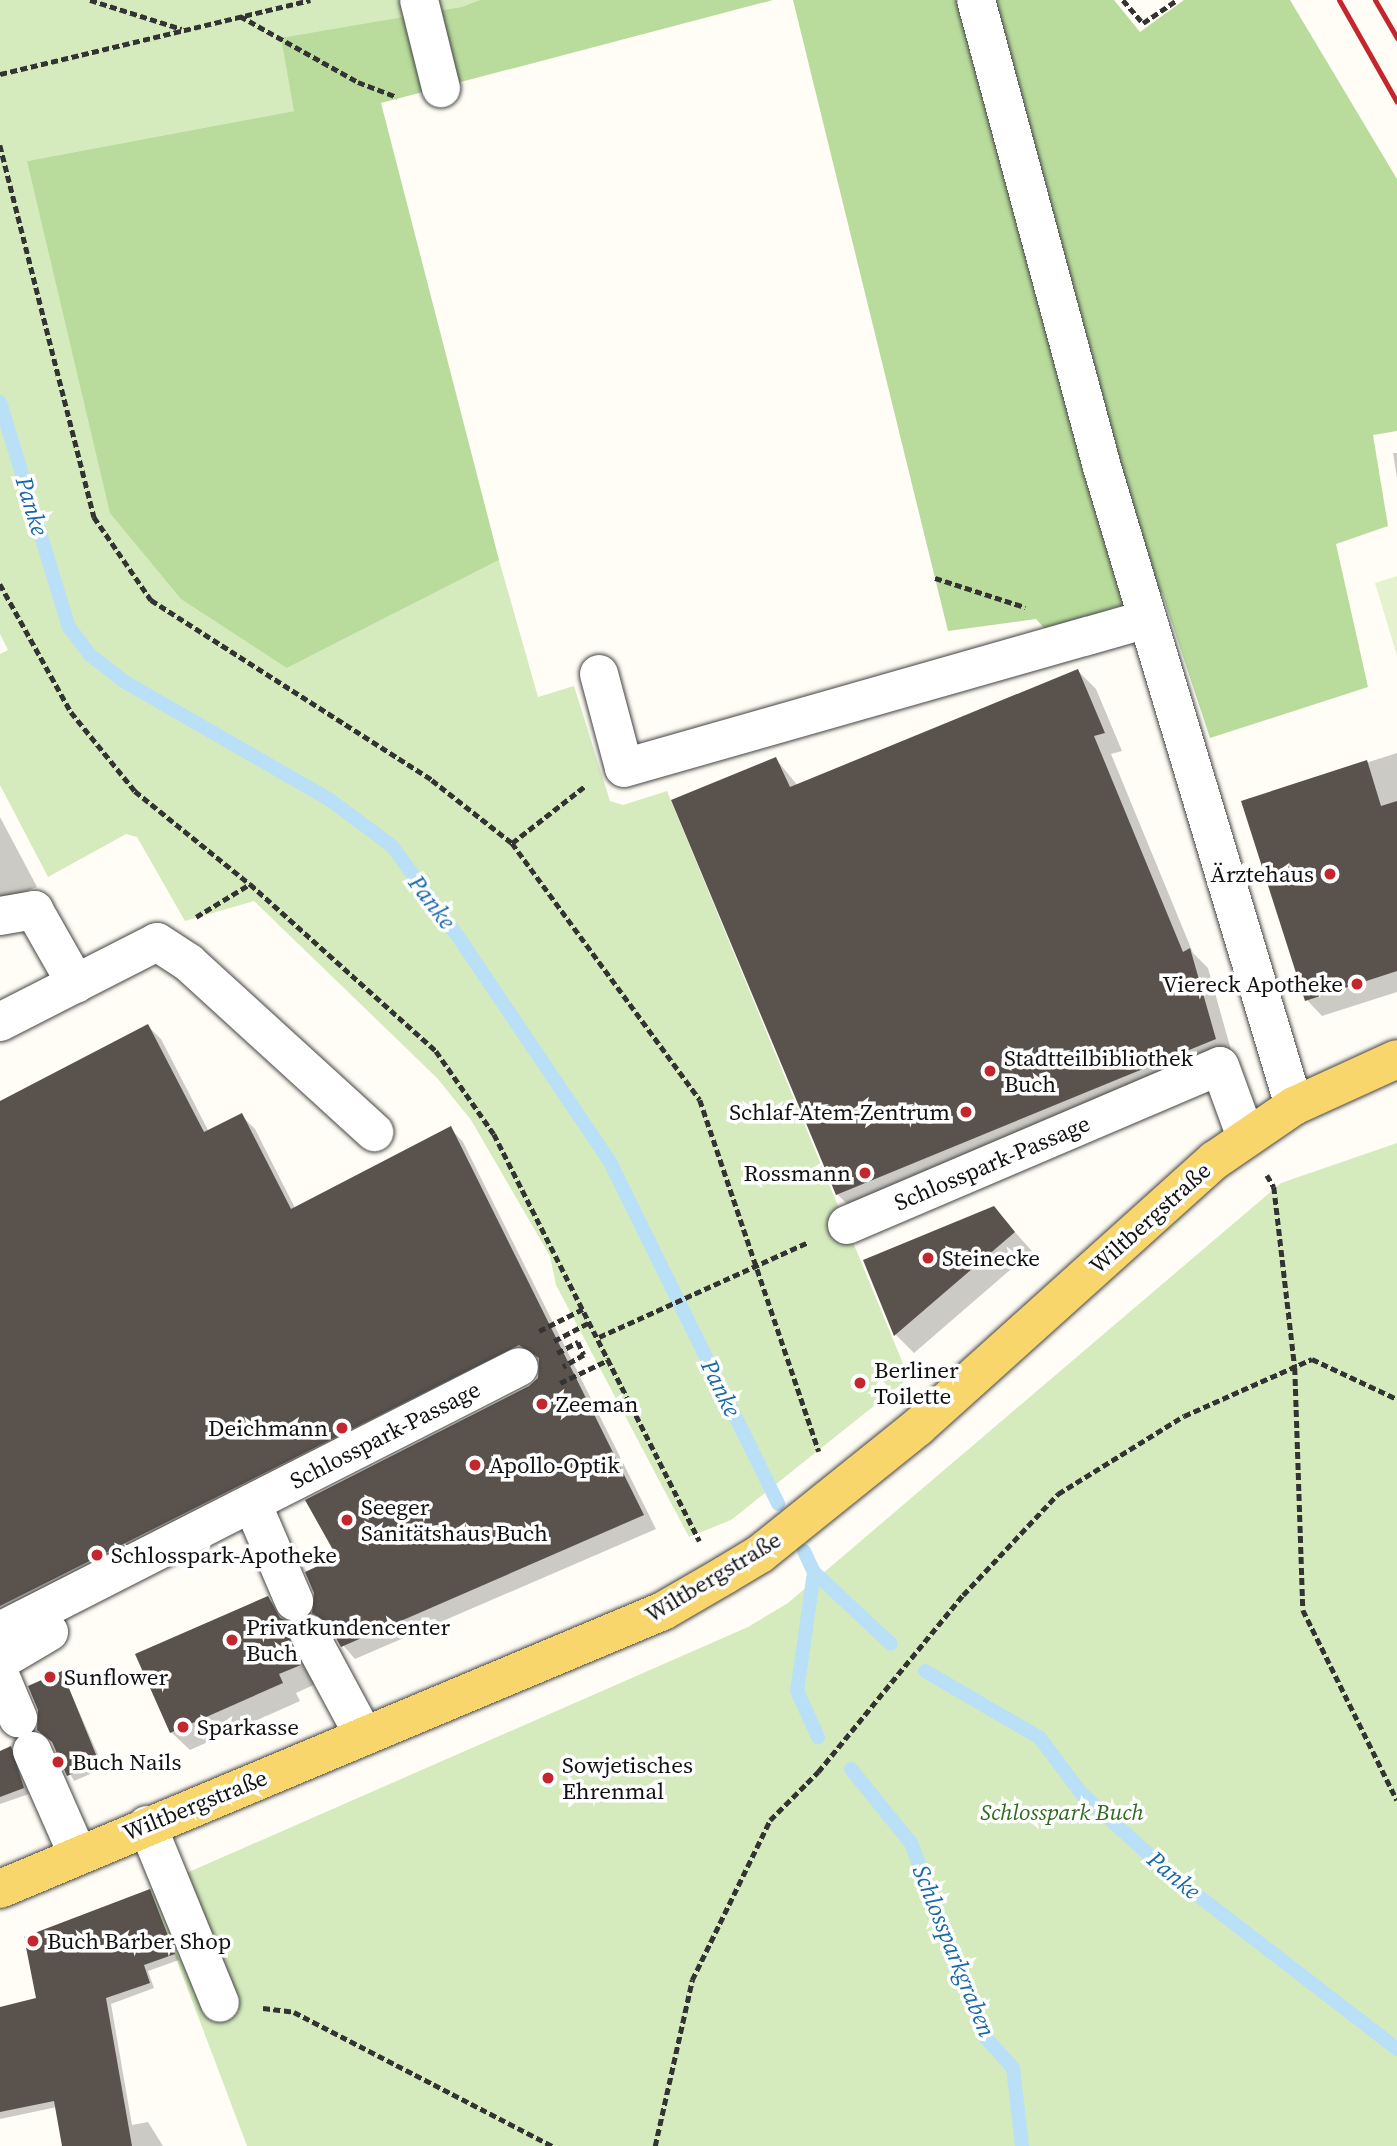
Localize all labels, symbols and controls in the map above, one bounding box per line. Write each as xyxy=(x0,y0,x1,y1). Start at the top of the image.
water label: Panke xyxy=(9,473,55,539)
place label: Ärztehaus xyxy=(1211,860,1314,888)
marker: Ärztehaus xyxy=(1320,864,1340,884)
water label: Panke xyxy=(402,869,462,935)
place label: Viereck Apotheke xyxy=(1162,970,1343,998)
marker: Viereck Apotheke xyxy=(1349,976,1365,992)
place label: Stadtteilbibliothek Buch xyxy=(1004,1044,1193,1098)
marker: Stadtteilbibliothek Buch xyxy=(982,1063,998,1079)
place label: Schlaf-Atem-Zentrum xyxy=(729,1098,950,1126)
marker: Schlaf-Atem-Zentrum xyxy=(956,1102,976,1122)
street label: Schlosspark-Passage xyxy=(890,1109,1094,1217)
street label: Wiltbergstraße xyxy=(1084,1156,1216,1280)
place label: Rossmann xyxy=(743,1159,851,1187)
marker: Rossmann xyxy=(857,1165,873,1181)
place label: Steinecke xyxy=(942,1244,1040,1272)
marker: Steinecke xyxy=(920,1250,936,1266)
water label: Panke xyxy=(695,1355,747,1421)
place label: Berliner Toilette xyxy=(874,1356,959,1410)
street label: Schlosspark-Passage xyxy=(285,1375,485,1495)
marker: Berliner Toilette xyxy=(852,1375,868,1391)
place label: Zeeman xyxy=(556,1390,638,1418)
marker: Zeeman xyxy=(534,1396,550,1412)
place label: Deichmann xyxy=(208,1414,328,1442)
marker: Deichmann xyxy=(334,1420,350,1436)
place label: Apollo-Optik xyxy=(489,1451,620,1479)
marker: Apollo-Optik xyxy=(467,1457,483,1473)
place label: Seeger Sanitätshaus Buch xyxy=(361,1493,548,1547)
marker: Seeger Sanitätshaus Buch xyxy=(339,1512,355,1528)
street label: Wiltbergstraße xyxy=(640,1526,786,1628)
place label: Schlosspark-Apotheke xyxy=(111,1541,337,1569)
marker: Schlosspark-Apotheke xyxy=(89,1547,105,1563)
place label: Privatkundencenter Buch xyxy=(246,1613,450,1667)
marker: Privatkundencenter Buch xyxy=(224,1632,240,1648)
place label: Sunflower xyxy=(64,1663,168,1691)
marker: Sunflower xyxy=(42,1669,58,1685)
place label: Sparkasse xyxy=(197,1713,299,1741)
marker: Sparkasse xyxy=(175,1719,191,1735)
place label: Buch Nails xyxy=(72,1748,181,1776)
place label: Sowjetisches Ehrenmal xyxy=(562,1751,693,1805)
marker: Buch Nails xyxy=(50,1754,66,1770)
street label: Wiltbergstraße xyxy=(119,1764,271,1846)
marker: Sowjetisches Ehrenmal xyxy=(540,1770,556,1786)
park label: Schlosspark Buch xyxy=(980,1798,1144,1826)
water label: Panke xyxy=(1142,1845,1206,1905)
water label: Schlossparkgraben xyxy=(906,1861,1002,2041)
place label: Buch Barber Shop xyxy=(47,1927,231,1955)
marker: Buch Barber Shop xyxy=(25,1933,41,1949)

